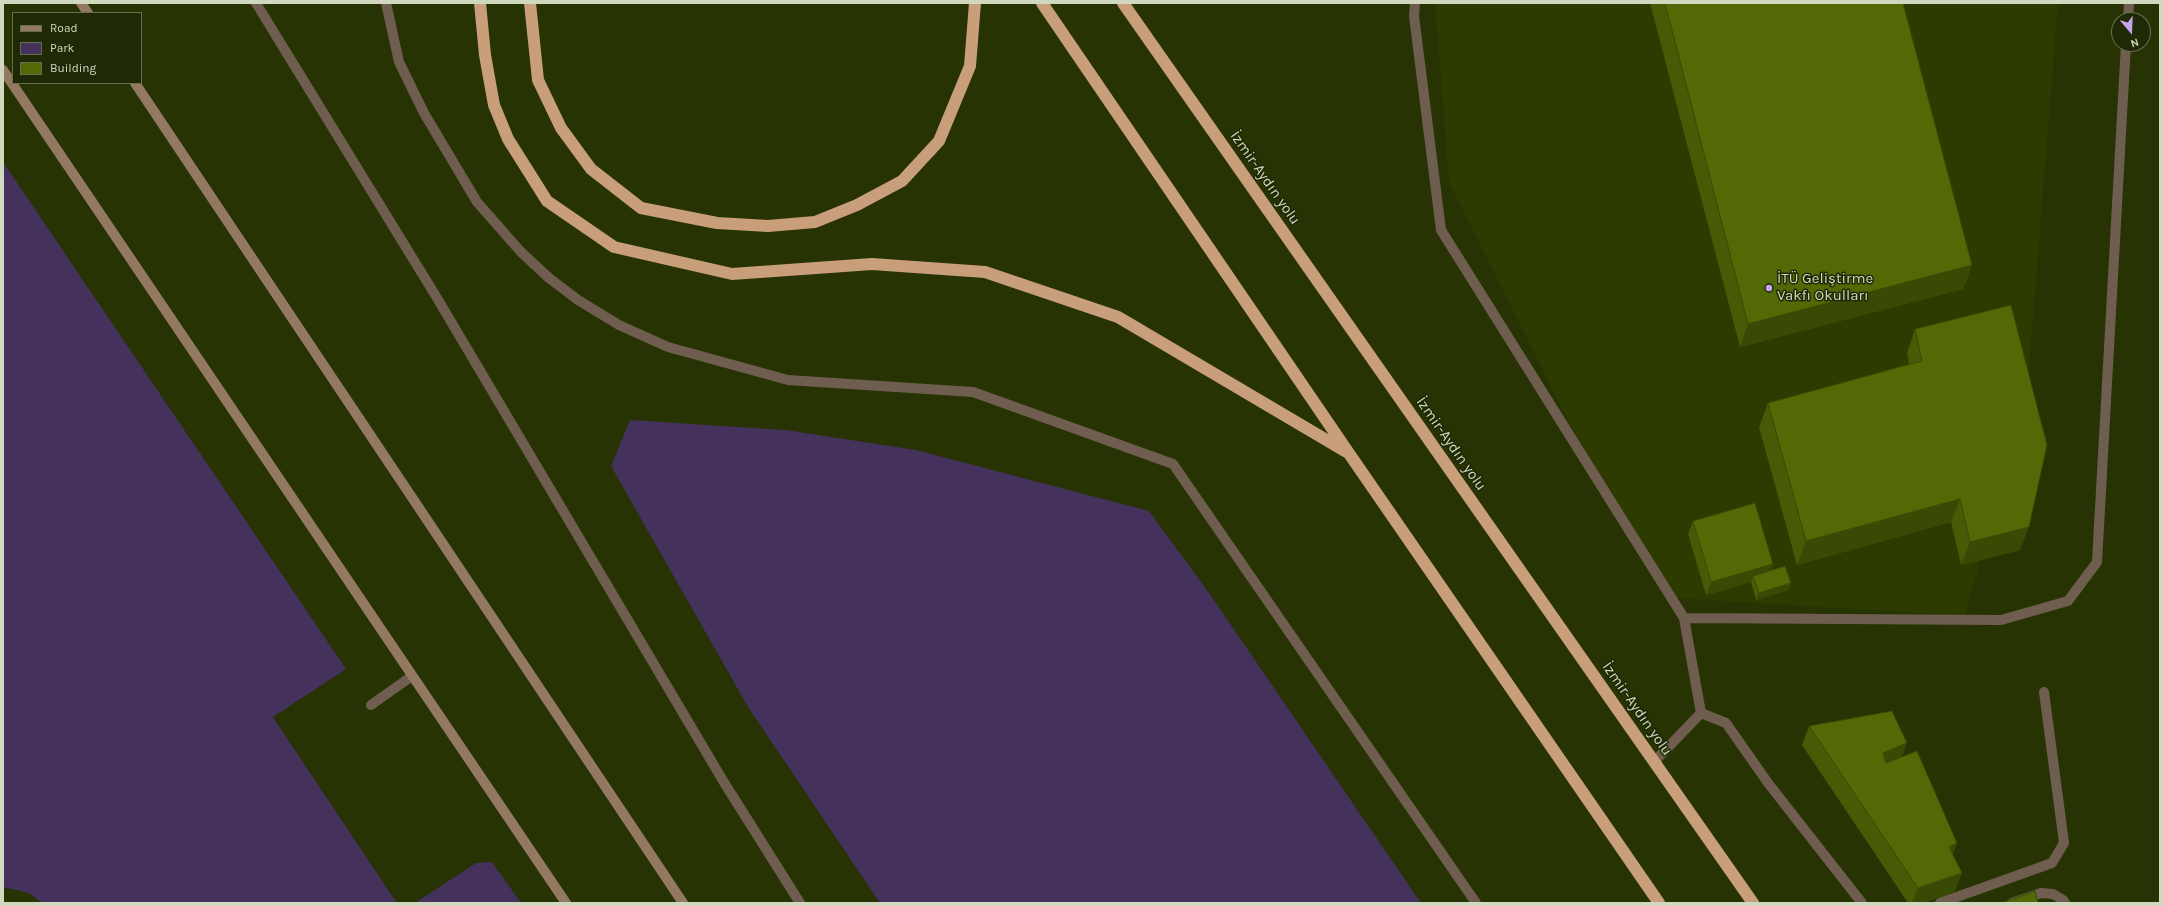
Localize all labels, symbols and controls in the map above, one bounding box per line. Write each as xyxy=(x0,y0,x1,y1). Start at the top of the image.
legend xyxy=(12,12,142,84)
north arrow xyxy=(2111,12,2151,52)
text: Road xyxy=(50,21,78,35)
text: N xyxy=(2129,35,2141,50)
text: Park xyxy=(50,41,74,55)
text: Building xyxy=(50,61,96,75)
street label: İzmir-Aydın yolu xyxy=(1226,128,1304,228)
place label: İTÜ Geliştirme Vakfı Okulları xyxy=(1777,270,1873,305)
marker: İTÜ Geliştirme Vakfı Okulları xyxy=(1764,283,1774,293)
street label: İzmir-Aydın yolu xyxy=(1412,394,1490,494)
street label: İzmir-Aydın yolu xyxy=(1598,659,1676,759)

